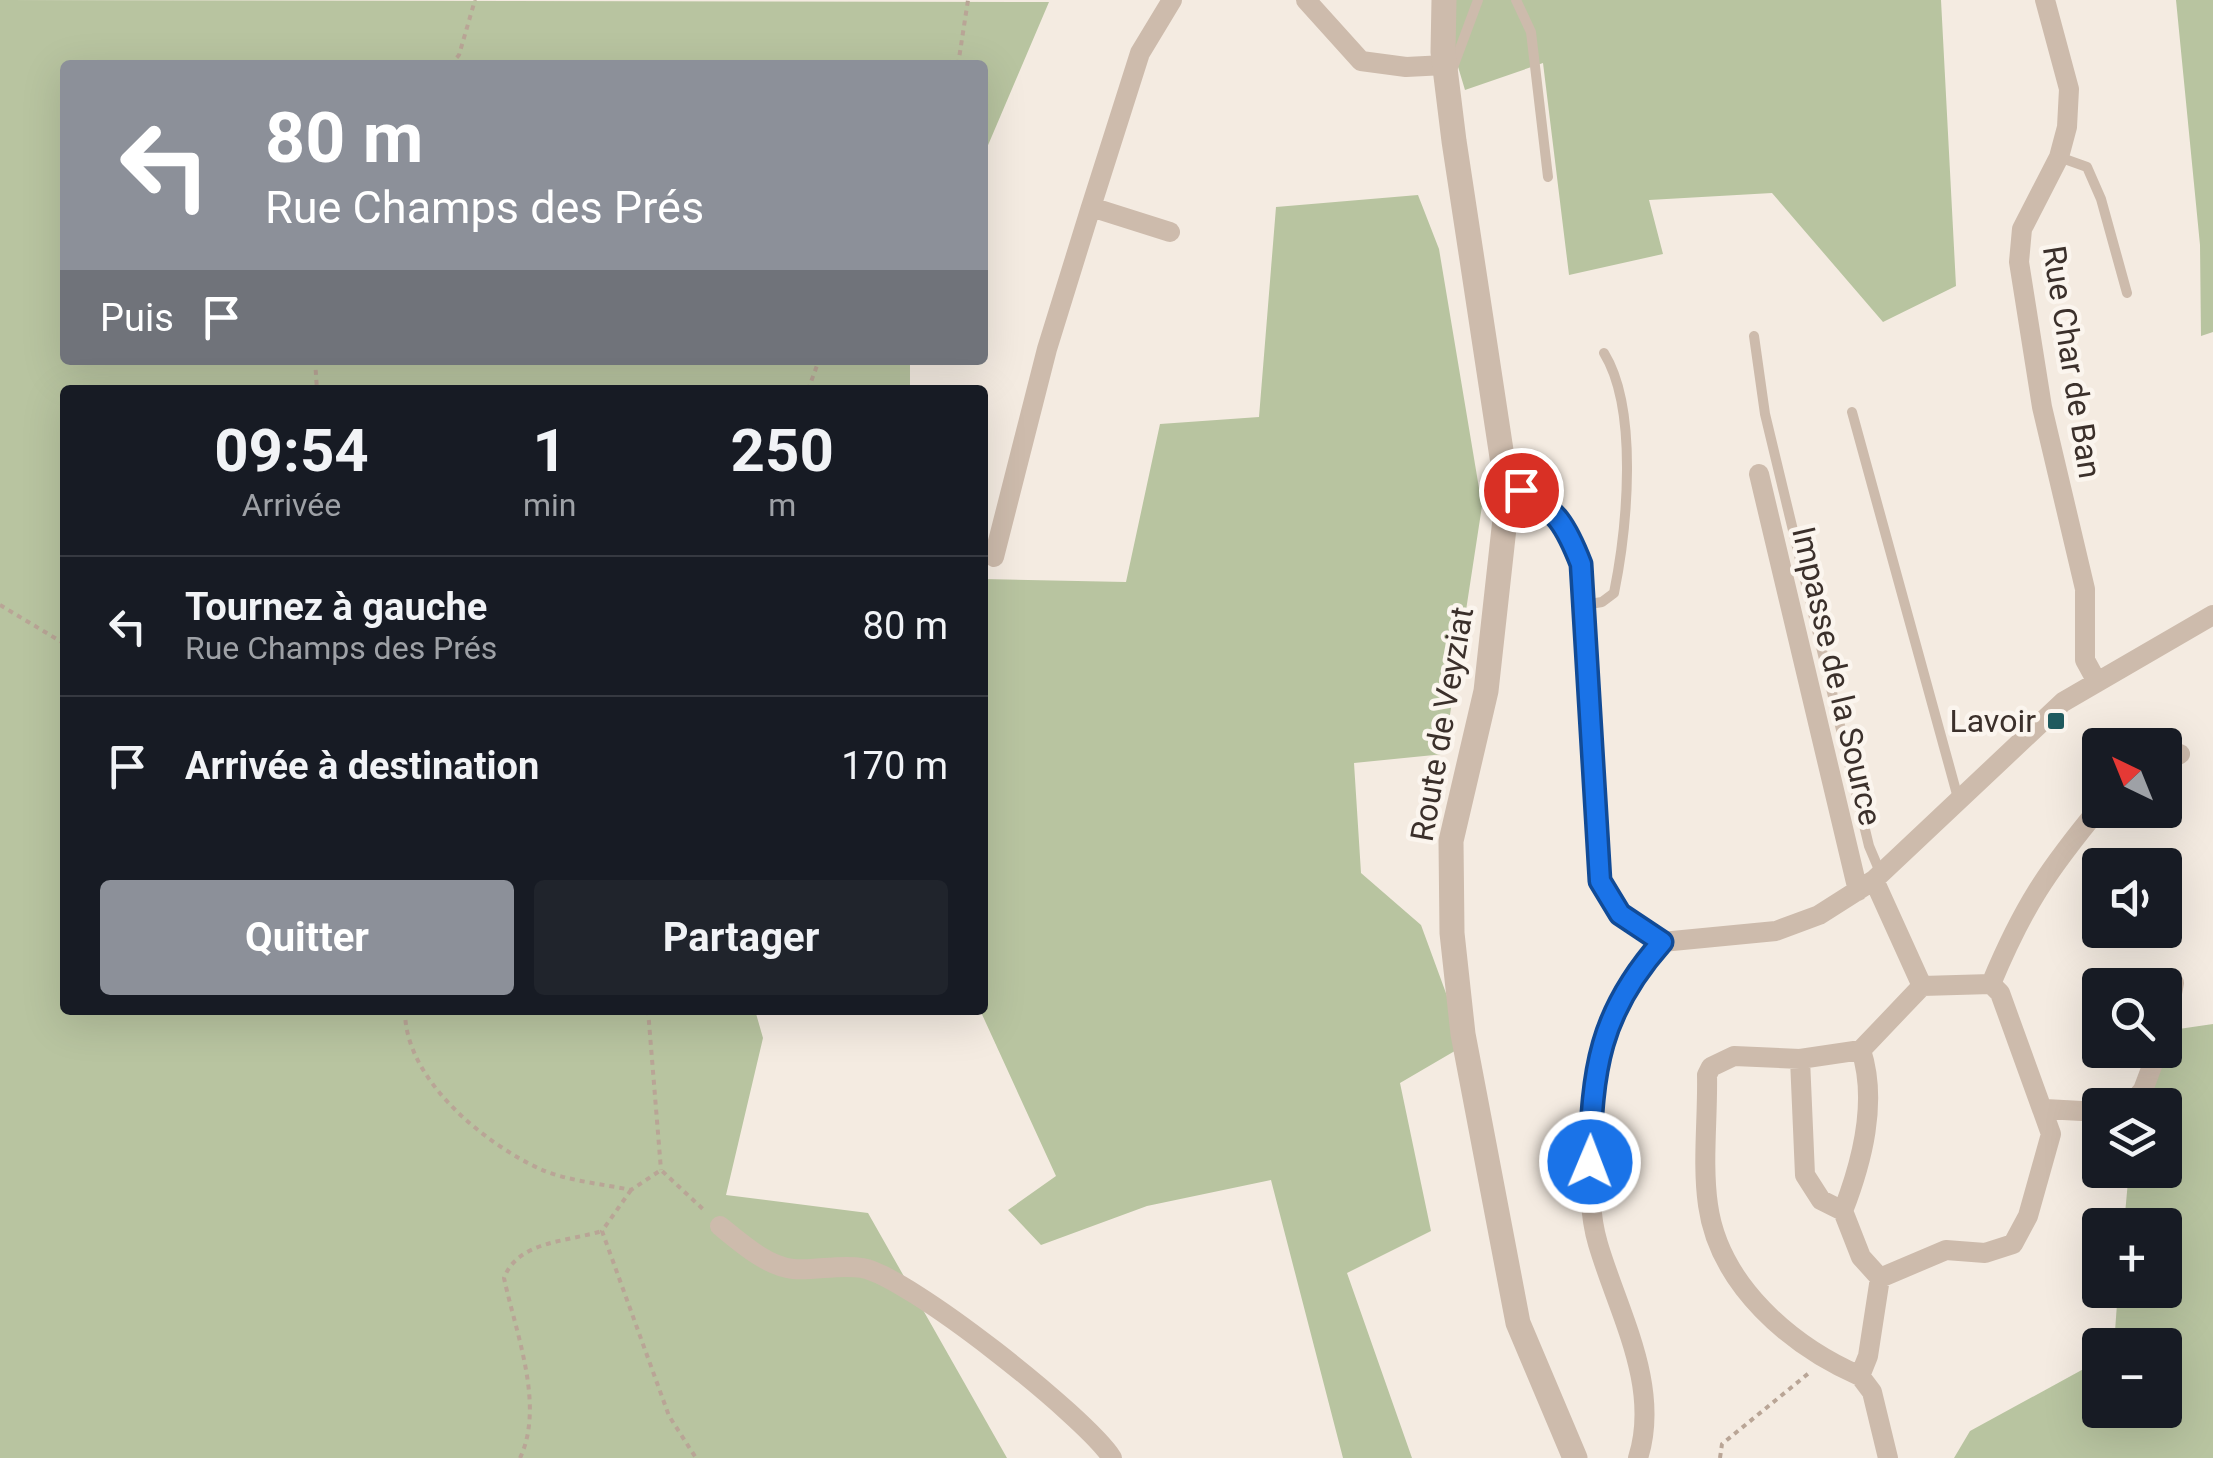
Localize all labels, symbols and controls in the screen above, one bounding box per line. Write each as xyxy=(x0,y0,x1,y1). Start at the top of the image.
text: 80 m xyxy=(265,97,423,179)
icon: left xyxy=(100,100,230,230)
text: Rue Champs des Prés xyxy=(265,181,704,234)
street label: Rue Char de Ban xyxy=(2035,243,2109,481)
icon: arrive xyxy=(194,290,249,345)
text: Puis xyxy=(100,296,174,340)
text: 09:54 xyxy=(214,415,369,486)
text: 1 xyxy=(532,415,567,486)
text: 250 xyxy=(731,415,834,486)
pin xyxy=(1479,448,1564,533)
icon: arrive xyxy=(1494,463,1549,518)
text: Arrivée xyxy=(242,486,341,524)
text: min xyxy=(523,486,576,524)
text: m xyxy=(768,486,796,524)
street label: Impasse de la Source xyxy=(1784,523,1890,829)
text: Tournez à gauche xyxy=(185,585,487,629)
icon: left xyxy=(100,599,155,654)
text: 80 m xyxy=(863,604,948,648)
street label: Route de Veyziat xyxy=(1403,604,1481,844)
text: Rue Champs des Prés xyxy=(185,629,497,667)
place label: Lavoir xyxy=(1949,702,2036,740)
marker: Lavoir xyxy=(2045,710,2067,732)
north arrow xyxy=(2082,728,2182,828)
map controls xyxy=(2082,728,2182,1428)
icon: arrive xyxy=(100,739,155,794)
text: Arrivée à destination xyxy=(185,744,539,788)
text: 170 m xyxy=(841,744,948,788)
button: sound xyxy=(2082,848,2182,948)
button: Quitter xyxy=(100,880,514,995)
button: Partager xyxy=(534,880,948,995)
button: search xyxy=(2082,968,2182,1068)
button: layers xyxy=(2082,1088,2182,1188)
position arrow xyxy=(1538,1110,1642,1214)
button: + xyxy=(2082,1208,2182,1308)
button: − xyxy=(2082,1328,2182,1428)

